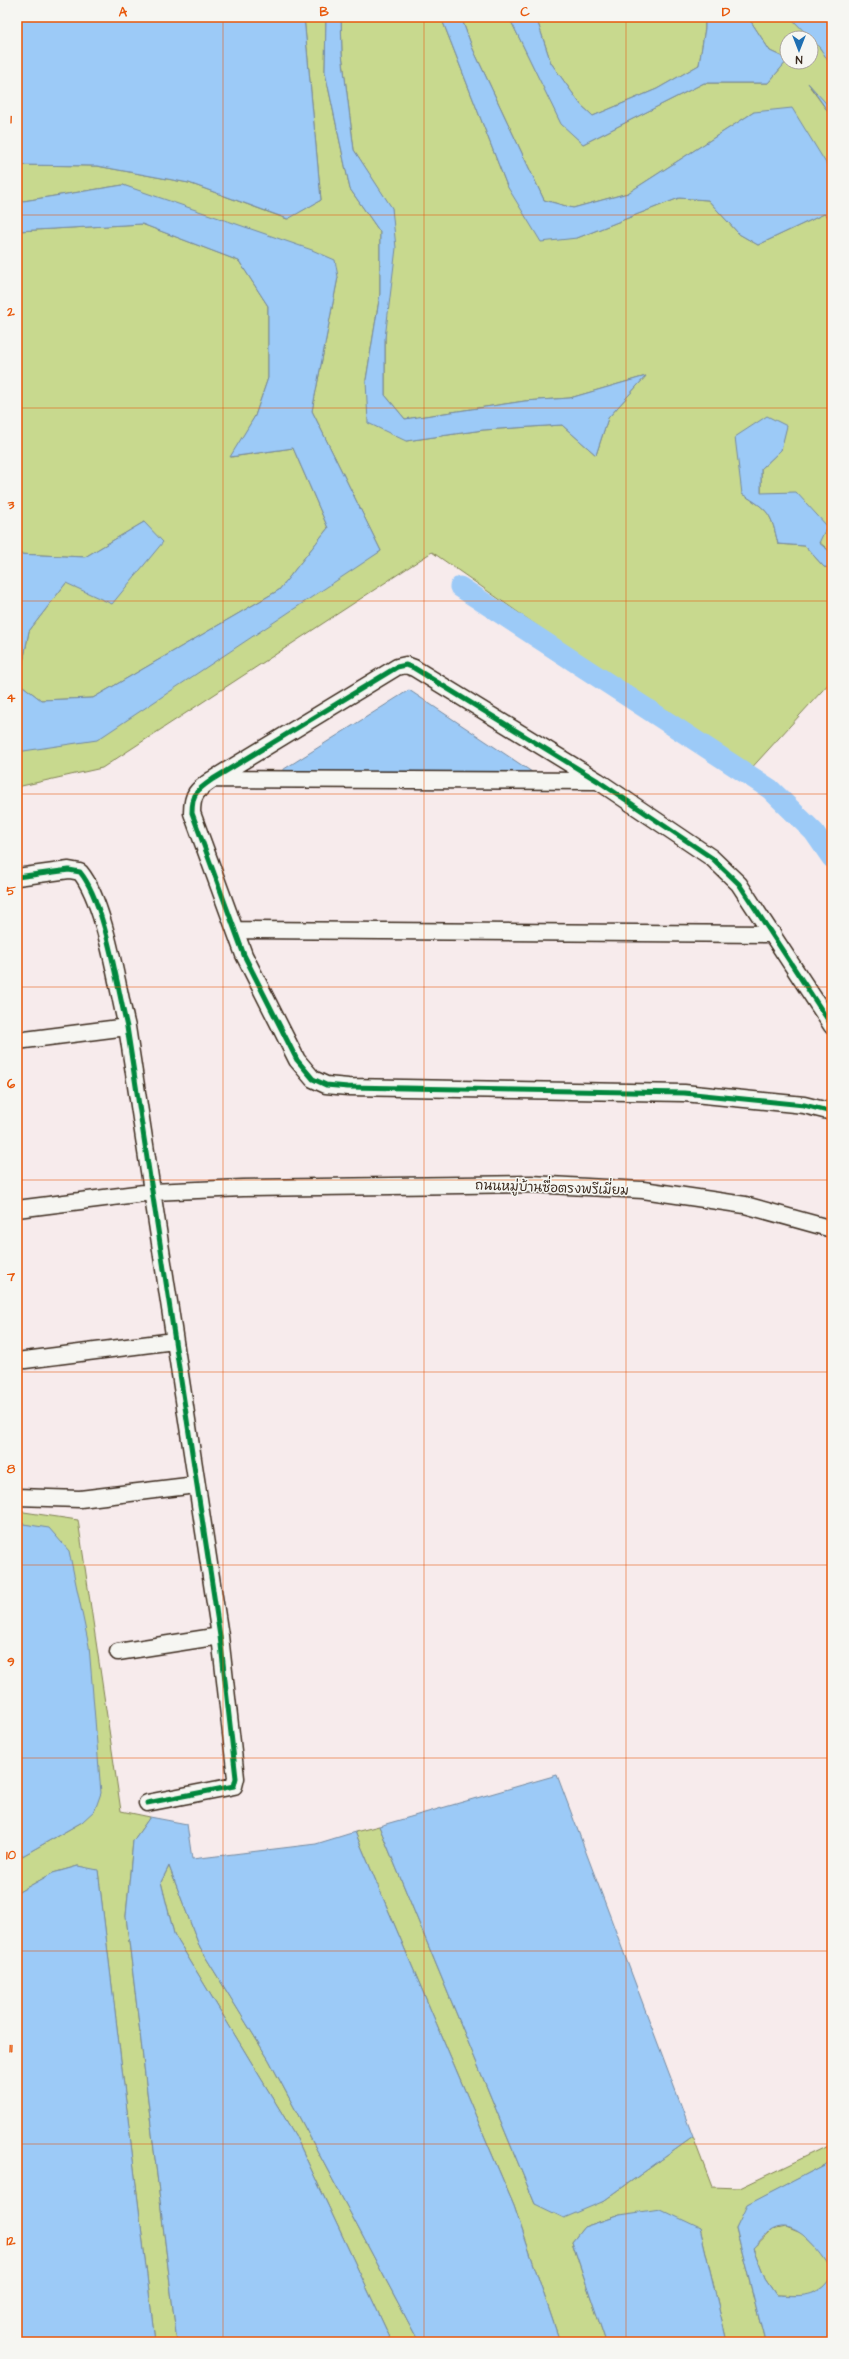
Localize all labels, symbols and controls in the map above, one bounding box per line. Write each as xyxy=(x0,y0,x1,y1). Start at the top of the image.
text: A xyxy=(119,3,128,21)
text: B xyxy=(319,3,329,21)
text: C xyxy=(520,3,530,21)
text: D xyxy=(722,3,731,21)
north arrow xyxy=(779,30,819,70)
text: N xyxy=(795,52,802,67)
text: 1 xyxy=(10,110,12,128)
text: 2 xyxy=(6,303,15,321)
text: 3 xyxy=(7,496,15,514)
text: 4 xyxy=(7,689,16,707)
text: 5 xyxy=(6,882,16,900)
text: 6 xyxy=(7,1075,16,1093)
street label: ถนนหมู่บ้านซื่อตรงพรีเมี่ยม xyxy=(475,1171,629,1200)
text: 7 xyxy=(6,1268,16,1286)
text: 8 xyxy=(7,1460,16,1478)
text: 9 xyxy=(7,1653,15,1671)
text: 10 xyxy=(6,1846,17,1864)
text: 11 xyxy=(9,2039,13,2057)
text: 12 xyxy=(6,2232,16,2250)

